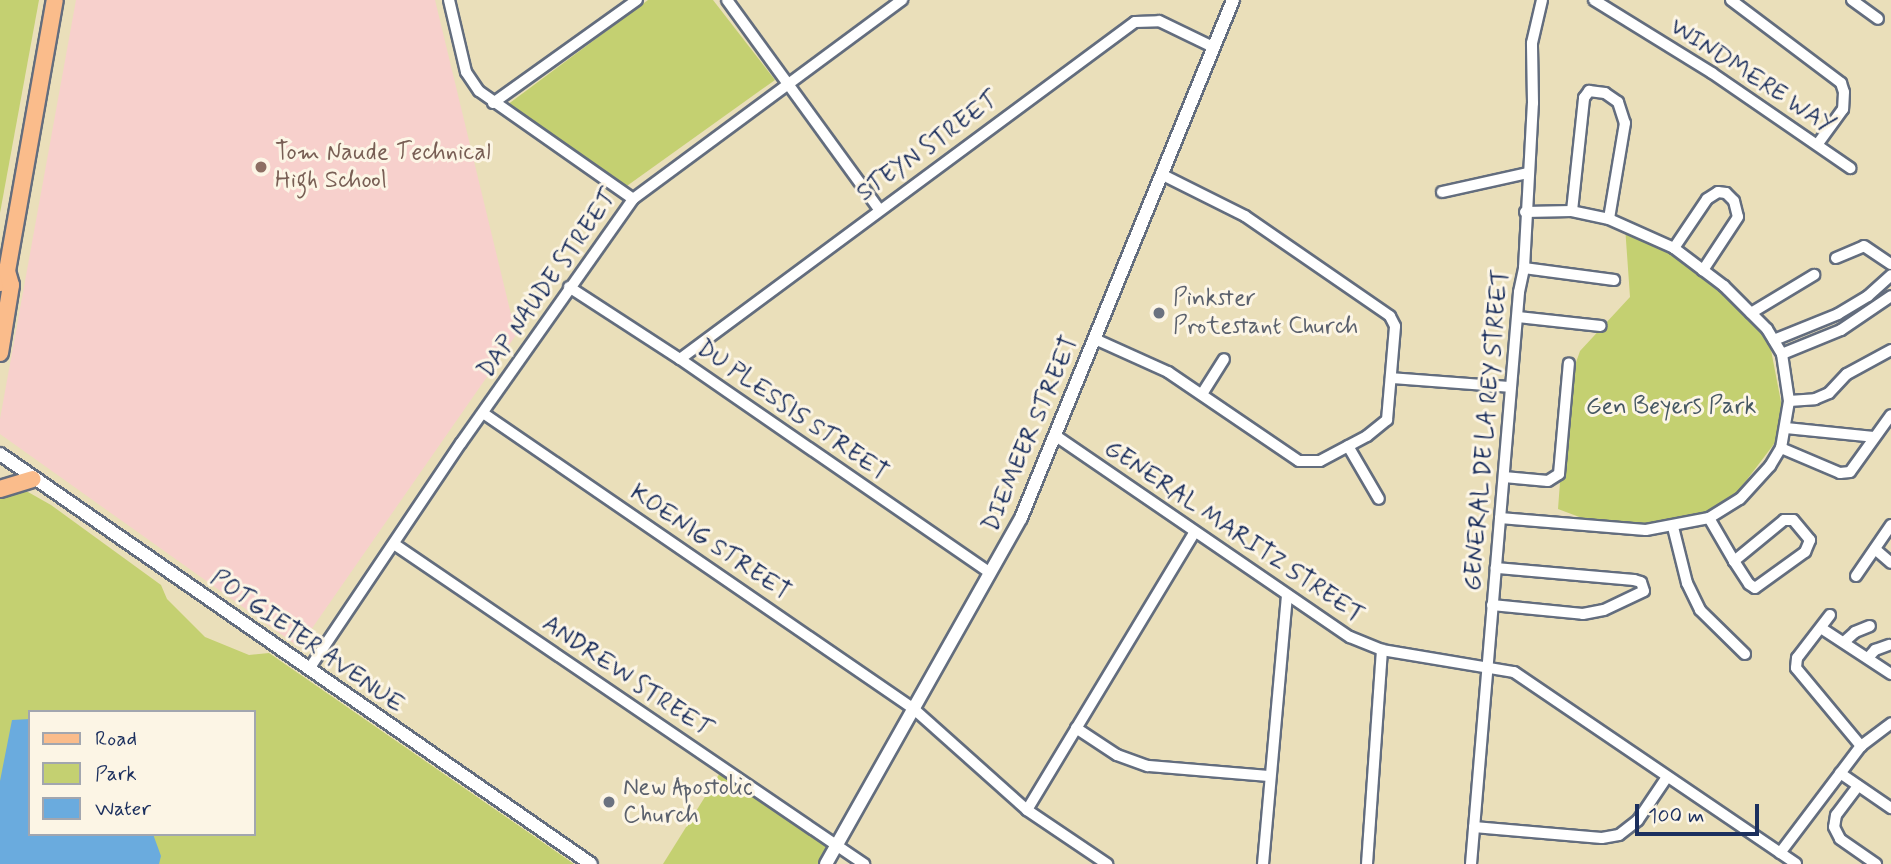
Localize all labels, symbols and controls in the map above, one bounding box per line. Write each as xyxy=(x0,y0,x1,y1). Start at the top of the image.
street label: WINDMERE WAY xyxy=(1664,13,1840,141)
street label: STEYN STREET xyxy=(851,86,1005,208)
place label: Tom Naude Technical High School xyxy=(275,139,483,195)
marker: Tom Naude Technical High School xyxy=(253,159,269,175)
street label: DAP NAUDE STREET xyxy=(472,184,624,384)
street label: GENERAL DE LA REY STREET xyxy=(1458,265,1516,595)
place label: Pinkster Protestant Church xyxy=(1173,285,1364,341)
marker: Pinkster Protestant Church xyxy=(1151,305,1167,321)
street label: DIEMEER STREET xyxy=(977,332,1085,536)
street label: DU PLESSIS STREET xyxy=(690,334,894,488)
park label: Gen Beyers Park xyxy=(1584,393,1758,421)
street label: GENERAL MARITZ STREET xyxy=(1097,433,1371,631)
street label: KOENIG STREET xyxy=(624,479,796,607)
street label: POTGIETER AVENUE xyxy=(205,565,409,719)
street label: ANDREW STREET xyxy=(536,609,718,745)
legend xyxy=(28,710,256,836)
text: Road xyxy=(95,725,137,753)
text: Park xyxy=(95,760,137,788)
place label: New Apostolic Church xyxy=(623,774,753,830)
scale bar xyxy=(1639,790,1763,834)
marker: New Apostolic Church xyxy=(601,794,617,810)
text: Water xyxy=(95,795,151,823)
text: 100 m xyxy=(1648,802,1704,830)

